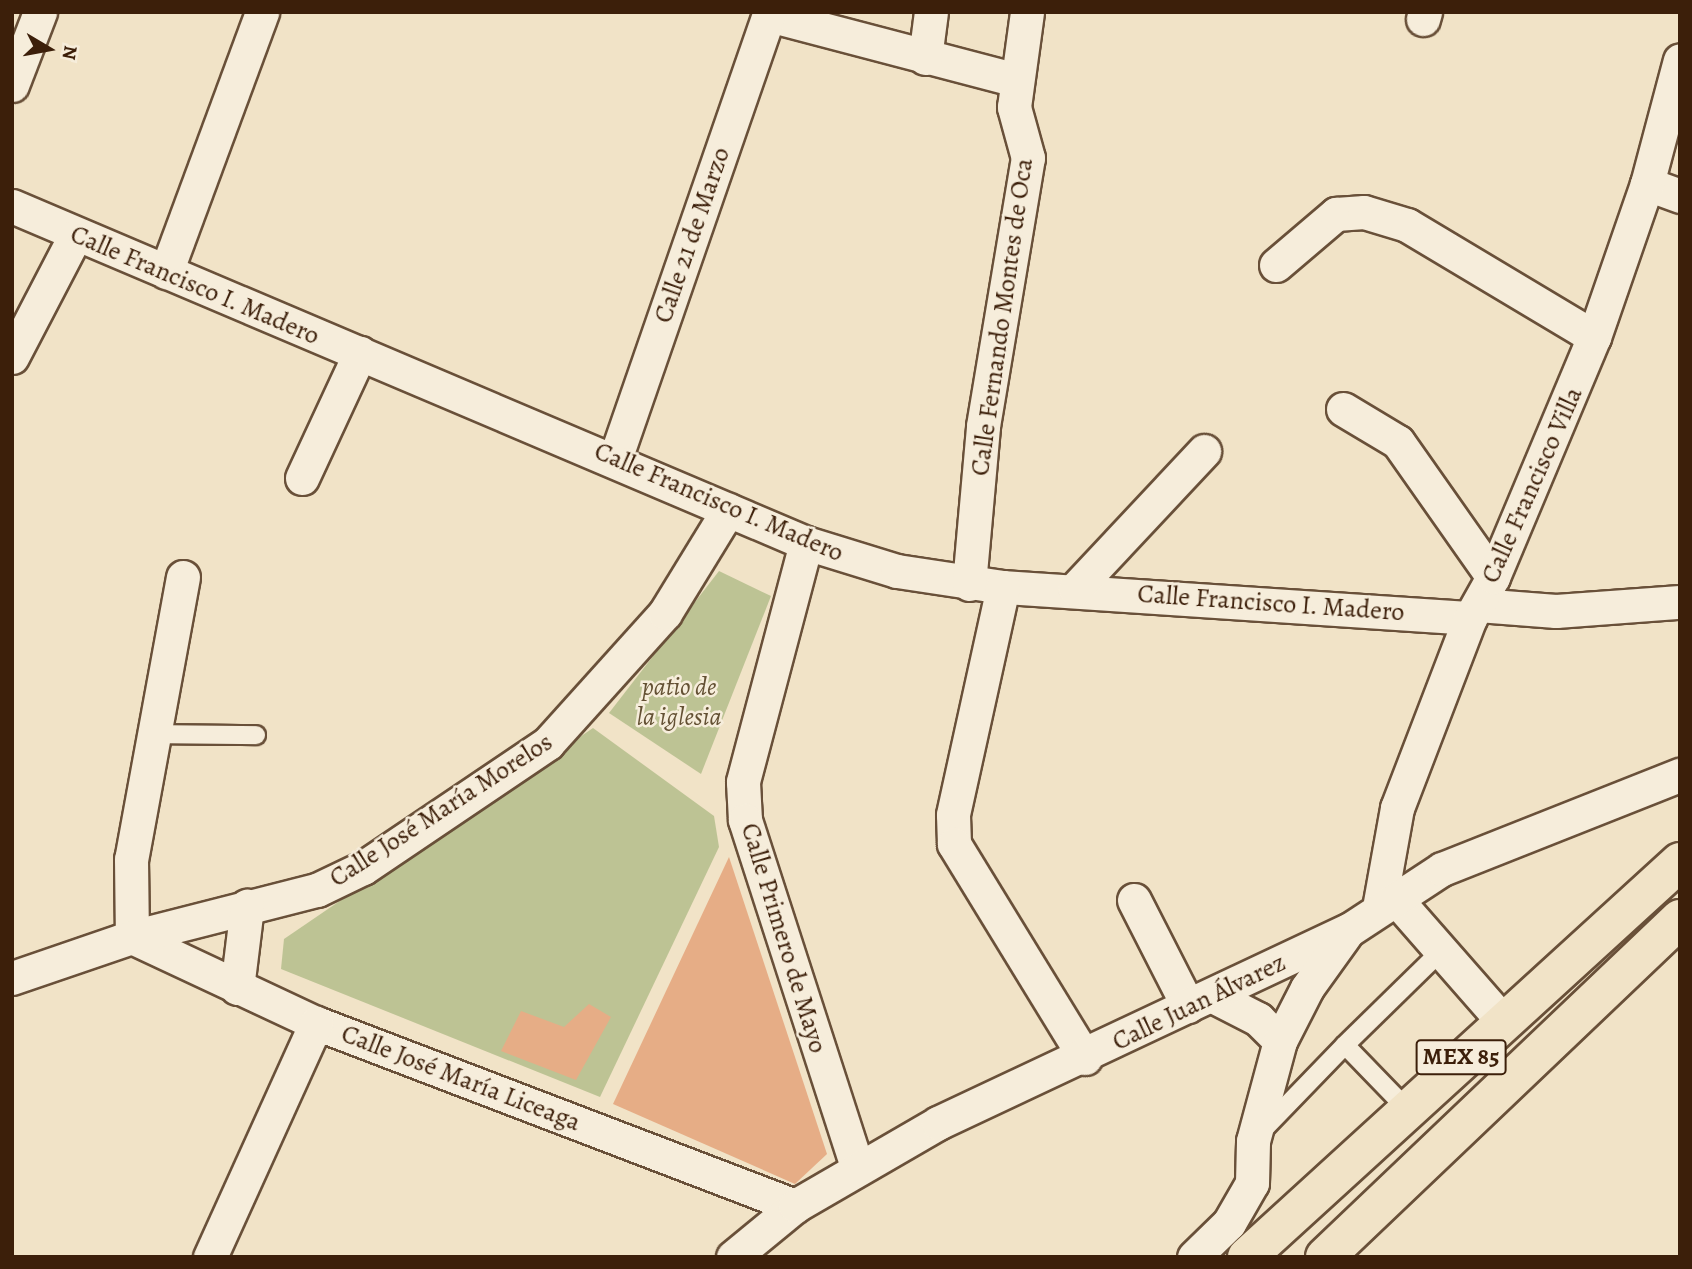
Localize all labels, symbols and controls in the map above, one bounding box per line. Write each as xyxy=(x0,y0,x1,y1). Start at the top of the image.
north arrow xyxy=(14,14,84,84)
text: N xyxy=(56,44,84,62)
street label: Calle 21 de Marzo xyxy=(647,143,737,327)
street label: Calle Fernando Montes de Oca xyxy=(964,156,1040,478)
street label: Calle Francisco I. Madero xyxy=(66,218,324,352)
street label: Calle Francisco Villa xyxy=(1475,382,1589,588)
street label: Calle Francisco I. Madero xyxy=(590,435,848,569)
street label: Calle Francisco I. Madero xyxy=(1136,578,1406,628)
park label: patio de la iglesia xyxy=(637,671,721,732)
street label: Calle José María Morelos xyxy=(324,726,558,894)
street label: Calle Primero de Mayo xyxy=(734,819,834,1057)
street label: Calle Juan Álvarez xyxy=(1107,947,1291,1057)
street label: Calle José María Liceaga xyxy=(337,1018,585,1138)
road number: MEX 85 xyxy=(1416,1036,1506,1078)

